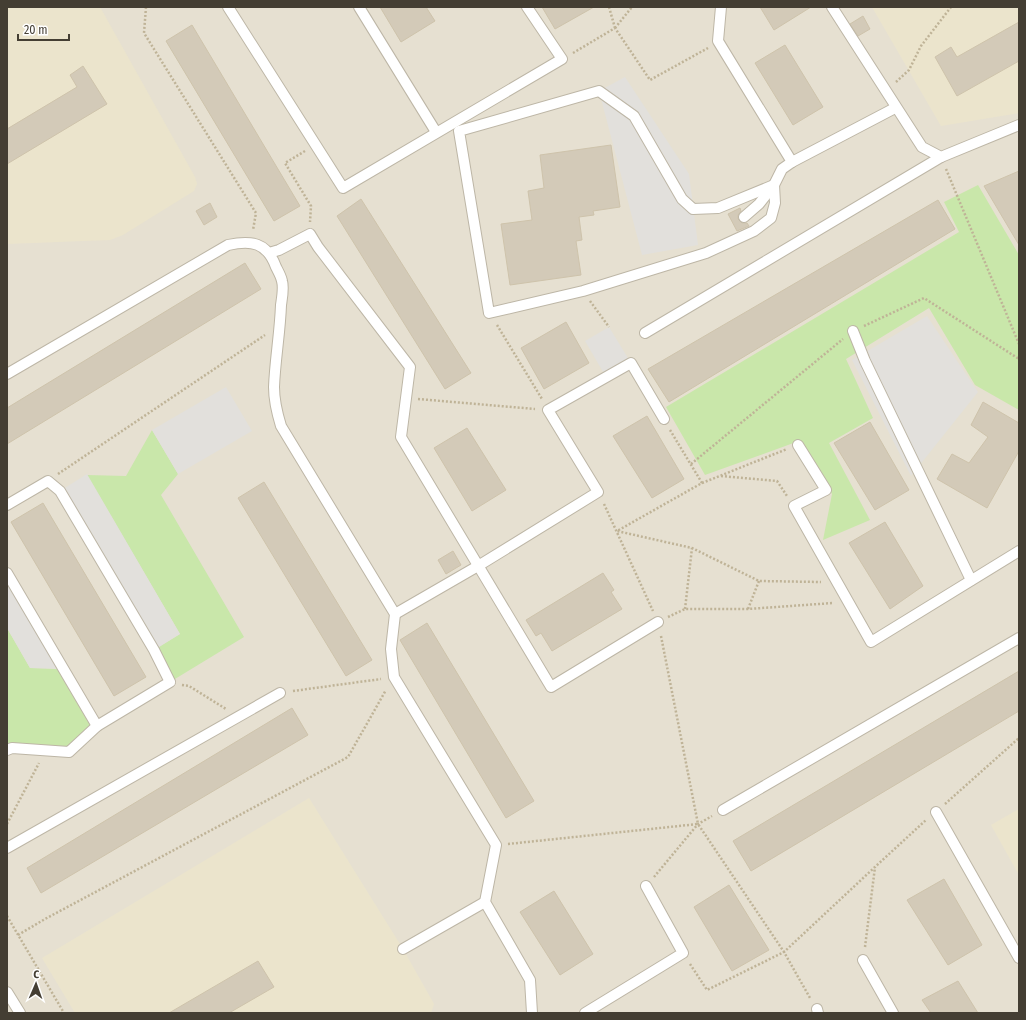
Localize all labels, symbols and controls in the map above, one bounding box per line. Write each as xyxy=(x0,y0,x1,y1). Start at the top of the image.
scale bar xyxy=(18,16,69,42)
text: 20 m xyxy=(24,23,48,37)
north arrow xyxy=(16,964,56,1004)
text: С xyxy=(33,968,40,981)

